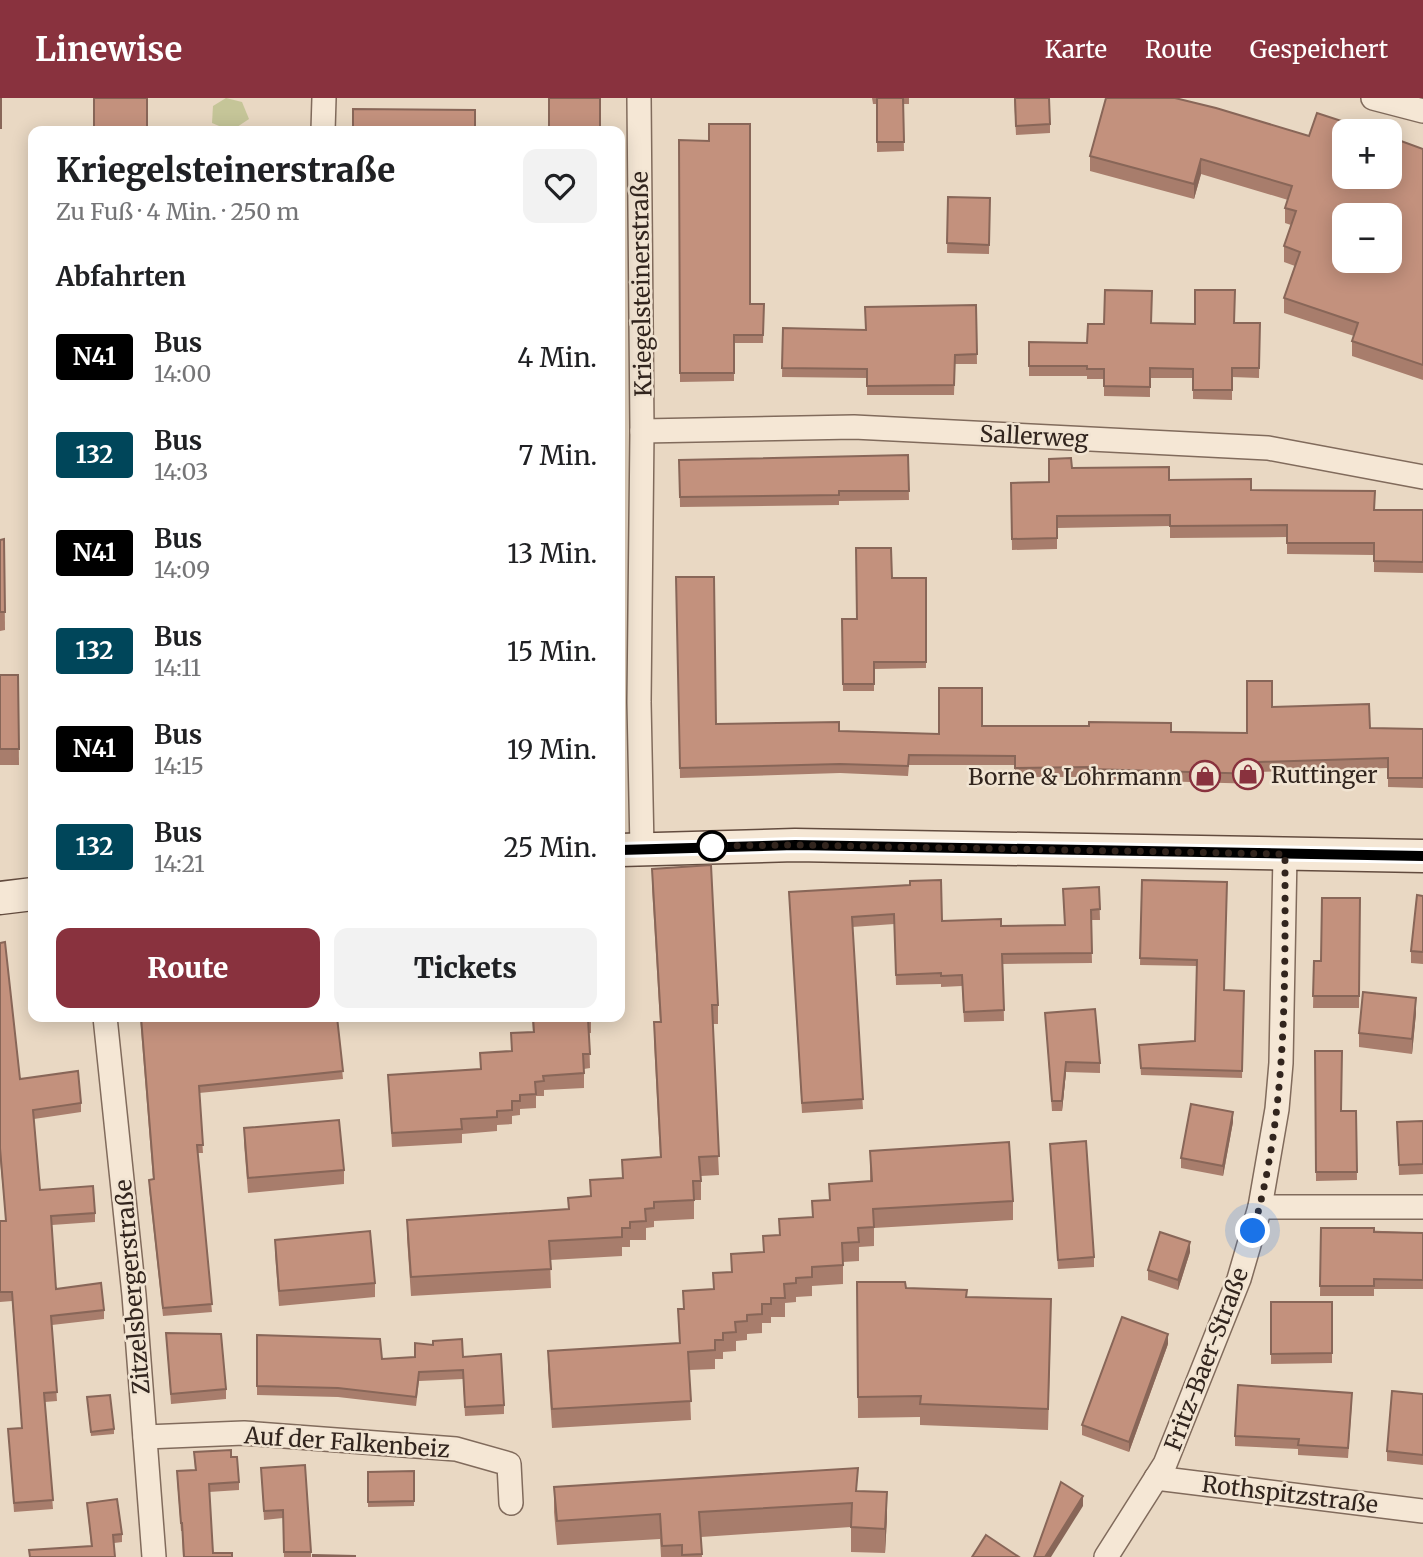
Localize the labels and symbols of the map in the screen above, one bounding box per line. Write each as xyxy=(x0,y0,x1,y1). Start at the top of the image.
street label: Kriegelsteinerstraße xyxy=(625,171,657,397)
street label: Sallerweg xyxy=(979,419,1089,453)
shop icon: Ruttinger xyxy=(1231,757,1265,791)
shop icon: Borne & Lohrmann xyxy=(1188,759,1222,793)
place label: Ruttinger xyxy=(1271,760,1378,789)
place label: Borne & Lohrmann xyxy=(968,762,1182,791)
unlabelled marker xyxy=(697,831,727,861)
street label: Zitzelsbergerstraße xyxy=(108,1178,156,1396)
your location xyxy=(1235,1213,1270,1248)
street label: Fritz-Baer-Straße xyxy=(1158,1263,1254,1455)
street label: Auf der Falkenbeiz xyxy=(242,1420,451,1464)
street label: Rothspitzstraße xyxy=(1200,1469,1380,1519)

